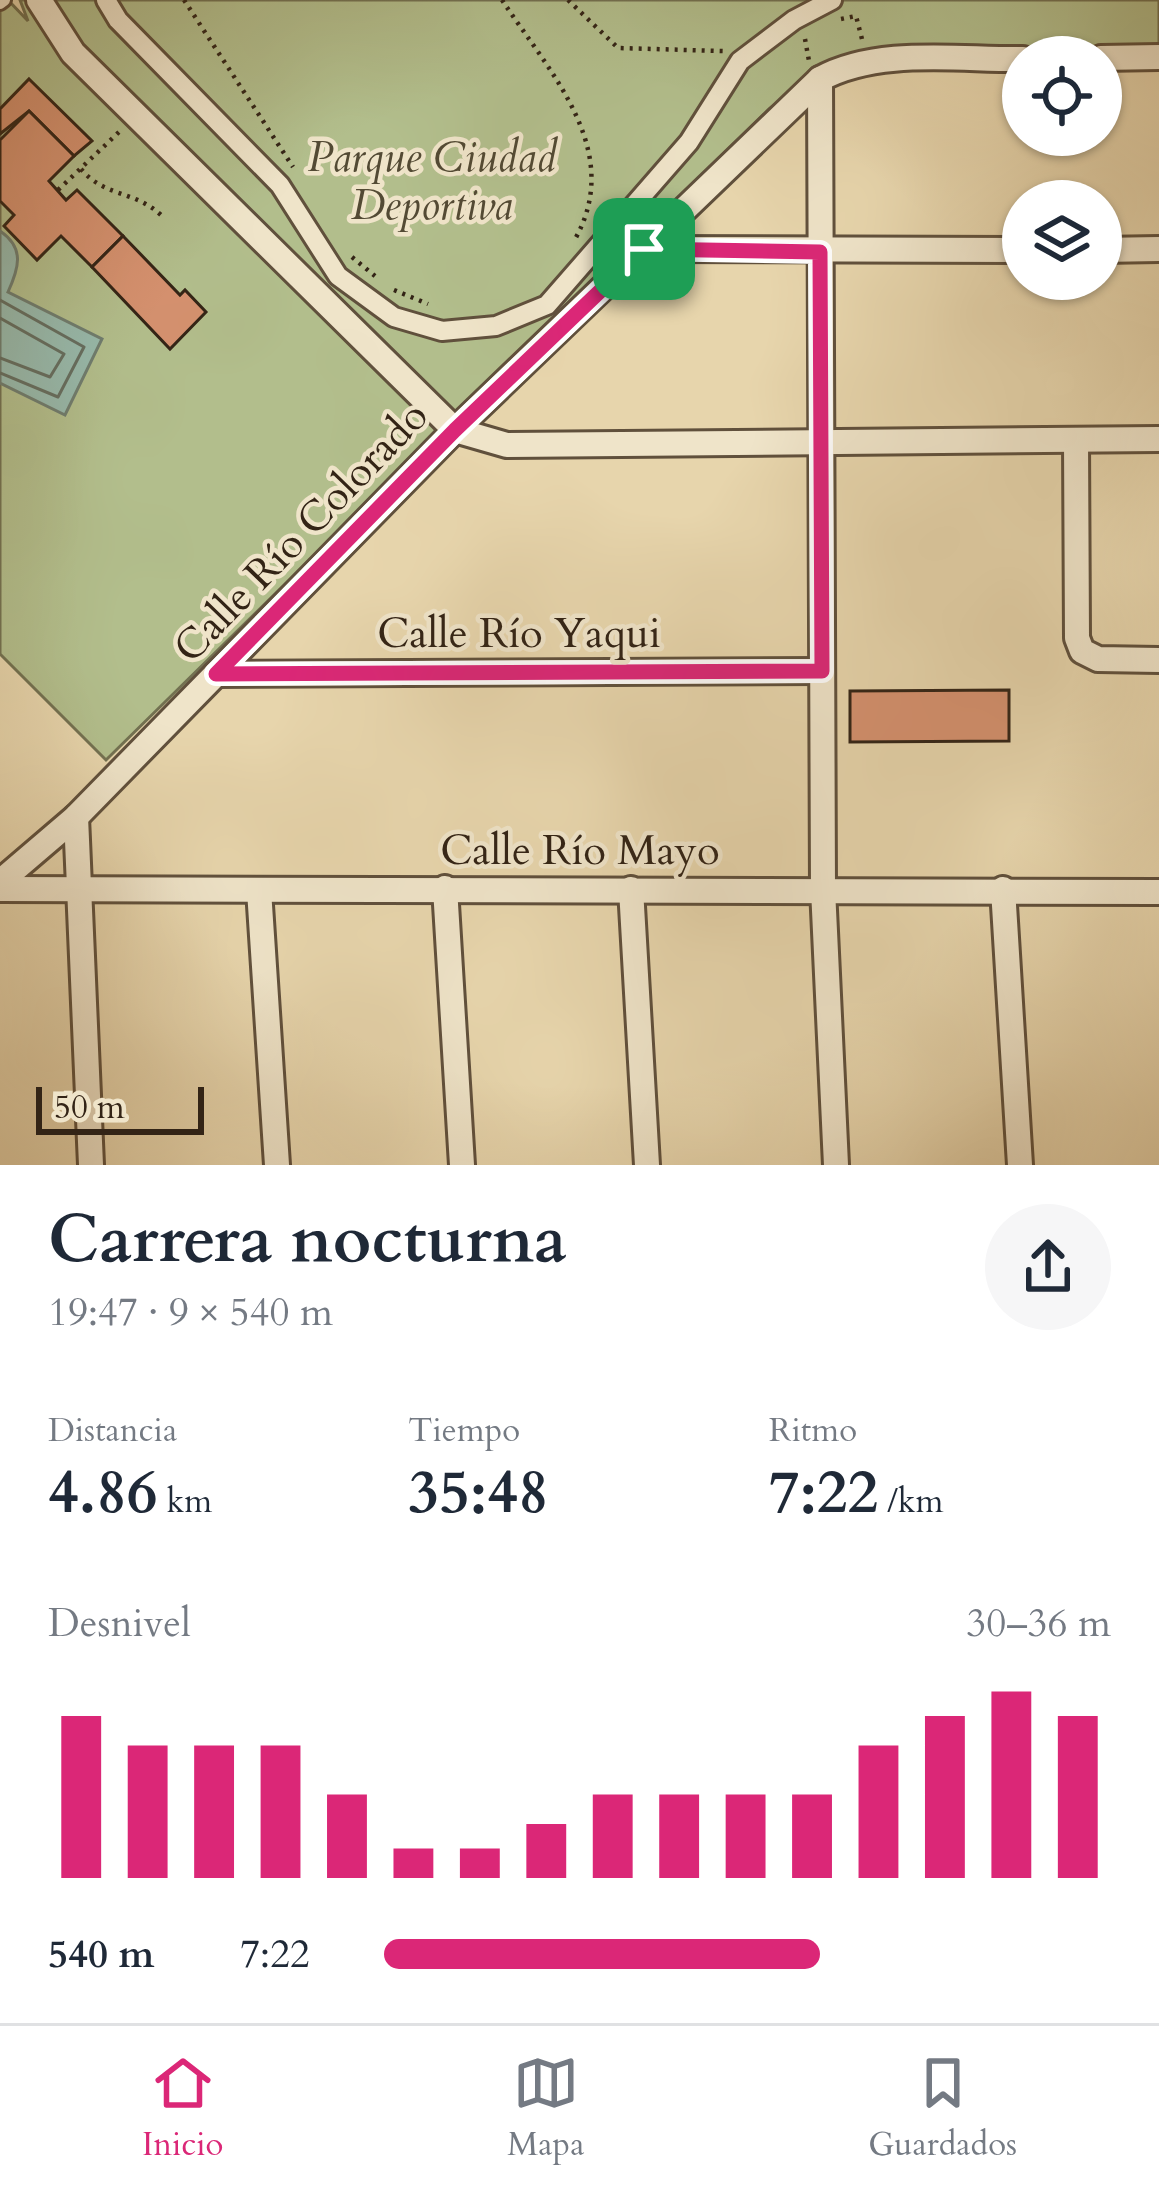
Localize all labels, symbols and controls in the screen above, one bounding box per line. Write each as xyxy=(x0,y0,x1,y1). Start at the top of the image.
map controls xyxy=(1002,36,1122,300)
button: locate xyxy=(1002,36,1122,156)
park label: Parque Ciudad Deportiva xyxy=(307,129,558,234)
button: layers xyxy=(1002,180,1122,300)
pin xyxy=(593,198,695,300)
icon: arrive xyxy=(611,216,677,282)
street label: Calle Río Colorado xyxy=(161,389,441,675)
street label: Calle Río Yaqui xyxy=(377,605,661,662)
street label: Calle Río Mayo xyxy=(440,822,720,879)
scale bar xyxy=(36,1081,204,1134)
text: 50 m xyxy=(54,1085,125,1130)
text: Carrera nocturna xyxy=(48,1196,567,1285)
button: share xyxy=(985,1204,1111,1330)
text: 19:47 · 9 × 540 m xyxy=(48,1286,333,1339)
text: Distancia xyxy=(48,1408,177,1453)
text: Tiempo xyxy=(408,1408,520,1453)
text: Ritmo xyxy=(769,1408,857,1453)
text: 4.86 xyxy=(48,1453,158,1534)
text: 35:48 xyxy=(408,1453,549,1534)
text: 7:22 xyxy=(769,1453,878,1534)
text: km xyxy=(158,1479,212,1524)
text: /km xyxy=(878,1479,943,1524)
text: Desnivel xyxy=(48,1597,191,1650)
text: 30–36 m xyxy=(966,1597,1111,1650)
text: 540 m xyxy=(48,1928,154,1981)
text: 7:22 xyxy=(240,1928,310,1981)
tab: Inicio xyxy=(142,2050,223,2167)
tab: Mapa xyxy=(507,2050,584,2167)
tab: Guardados xyxy=(868,2050,1017,2167)

